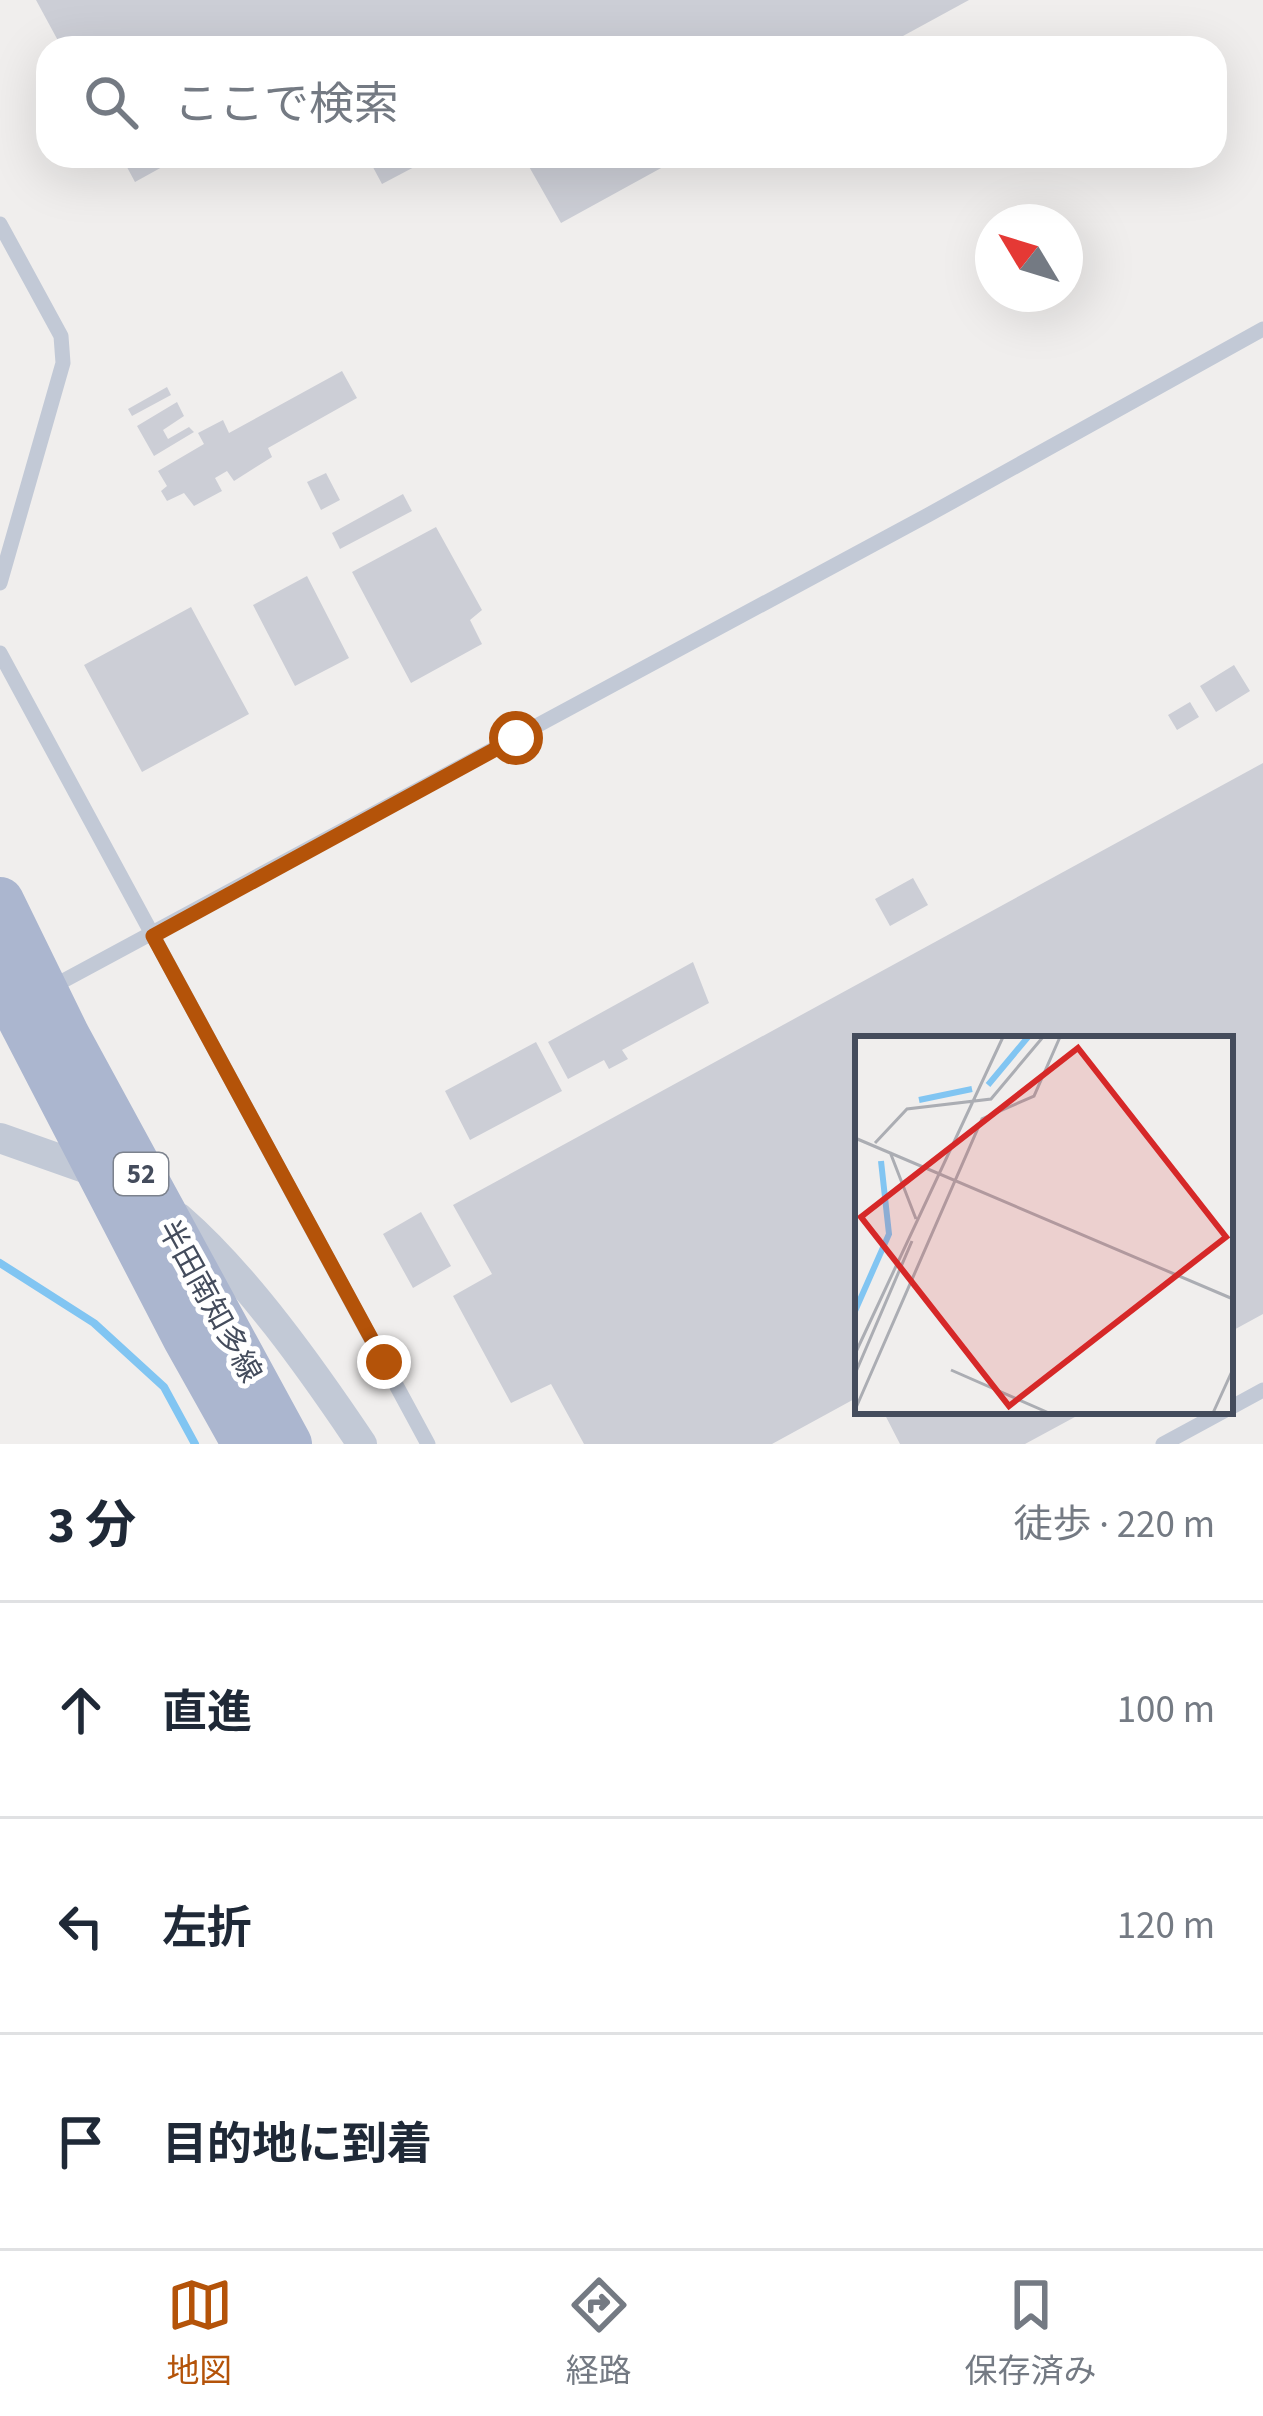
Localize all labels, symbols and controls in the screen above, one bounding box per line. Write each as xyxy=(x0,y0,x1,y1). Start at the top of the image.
search box xyxy=(36,36,1227,168)
icon: search xyxy=(78,69,144,135)
text: ここで検索 xyxy=(174,73,399,137)
north arrow xyxy=(975,204,1083,312)
route start xyxy=(489,711,543,765)
inset map xyxy=(855,1036,1233,1414)
road number: 52 xyxy=(114,1153,168,1195)
street label: 半田南知多線 xyxy=(147,1212,272,1390)
route end xyxy=(357,1335,411,1389)
text: 3 分 xyxy=(48,1490,136,1562)
text: 徒歩 · 220 m xyxy=(1013,1497,1215,1553)
icon: ahead xyxy=(48,1677,114,1743)
text: 直進 xyxy=(162,1681,252,1745)
text: 100 m xyxy=(1117,1682,1215,1738)
icon: left xyxy=(48,1893,114,1959)
text: 左折 xyxy=(162,1897,252,1961)
text: 120 m xyxy=(1117,1898,1215,1954)
icon: arrive xyxy=(48,2109,114,2175)
text: 目的地に到着 xyxy=(162,2113,432,2177)
tab: 地図 xyxy=(167,2272,233,2395)
tab: 経路 xyxy=(566,2272,632,2395)
tab: 保存済み xyxy=(965,2272,1097,2395)

